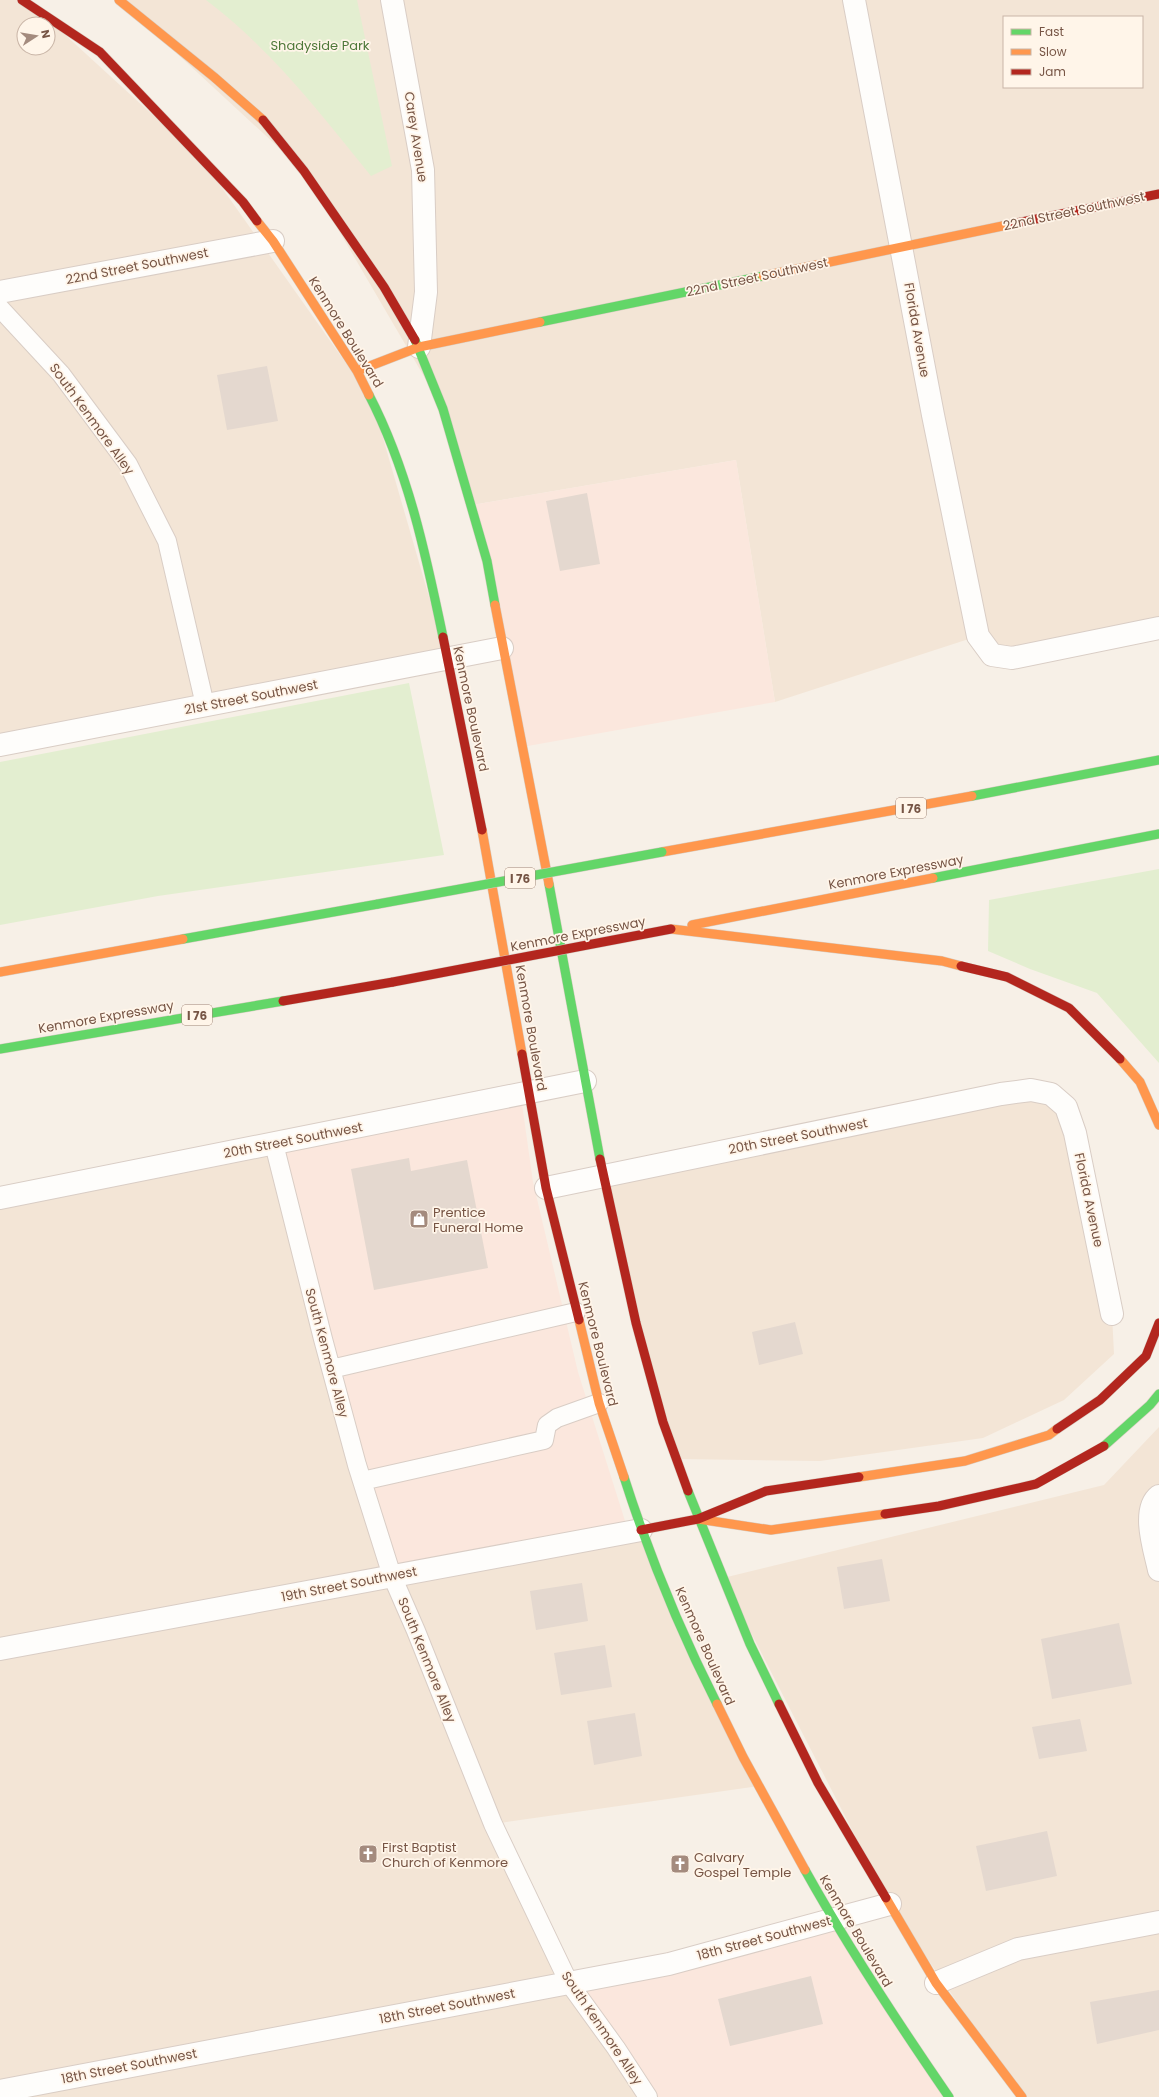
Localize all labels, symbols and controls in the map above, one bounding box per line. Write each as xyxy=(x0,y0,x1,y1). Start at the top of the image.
north arrow xyxy=(16,16,56,56)
legend xyxy=(1003,16,1143,88)
text: Fast xyxy=(1039,23,1064,40)
text: N xyxy=(37,28,54,40)
park label: Shadyside Park xyxy=(270,36,370,55)
text: Slow xyxy=(1039,43,1067,60)
text: Jam xyxy=(1039,63,1066,80)
street label: Carey Avenue xyxy=(399,90,433,184)
street label: 22nd Street Southwest xyxy=(1001,187,1147,235)
street label: 22nd Street Southwest xyxy=(64,243,210,289)
street label: 22nd Street Southwest xyxy=(684,253,830,301)
street label: Kenmore Boulevard xyxy=(304,273,388,391)
street label: Florida Avenue xyxy=(899,281,935,379)
street label: South Kenmore Alley xyxy=(45,359,139,479)
street label: Kenmore Boulevard xyxy=(448,644,494,774)
street label: 21st Street Southwest xyxy=(183,675,320,719)
road number: I 76 xyxy=(896,798,926,818)
street label: Kenmore Expressway xyxy=(827,849,966,894)
road number: I 76 xyxy=(505,868,535,888)
street label: Kenmore Expressway xyxy=(509,911,648,956)
street label: Kenmore Boulevard xyxy=(511,963,551,1093)
street label: Kenmore Expressway xyxy=(37,996,176,1038)
road number: I 76 xyxy=(182,1005,212,1025)
street label: 20th Street Southwest xyxy=(727,1113,869,1159)
street label: 20th Street Southwest xyxy=(222,1117,364,1163)
street label: Florida Avenue xyxy=(1070,1151,1108,1249)
place label: Prentice Funeral Home xyxy=(433,1203,523,1237)
shop icon: Prentice Funeral Home xyxy=(408,1208,430,1230)
street label: Kenmore Boulevard xyxy=(573,1280,623,1408)
street label: South Kenmore Alley xyxy=(301,1286,354,1421)
street label: 19th Street Southwest xyxy=(279,1561,419,1606)
street label: Kenmore Boulevard xyxy=(670,1584,740,1708)
street label: South Kenmore Alley xyxy=(393,1595,461,1726)
place label: First Baptist Church of Kenmore xyxy=(382,1838,508,1872)
church icon: First Baptist Church of Kenmore xyxy=(357,1843,379,1865)
place label: Calvary Gospel Temple xyxy=(694,1848,791,1882)
church icon: Calvary Gospel Temple xyxy=(669,1853,691,1875)
street label: Kenmore Boulevard xyxy=(815,1871,897,1991)
street label: 18th Street Southwest xyxy=(695,1911,833,1965)
street label: South Kenmore Alley xyxy=(557,1967,648,2089)
street label: 18th Street Southwest xyxy=(377,1983,517,2028)
street label: 18th Street Southwest xyxy=(59,2043,199,2088)

